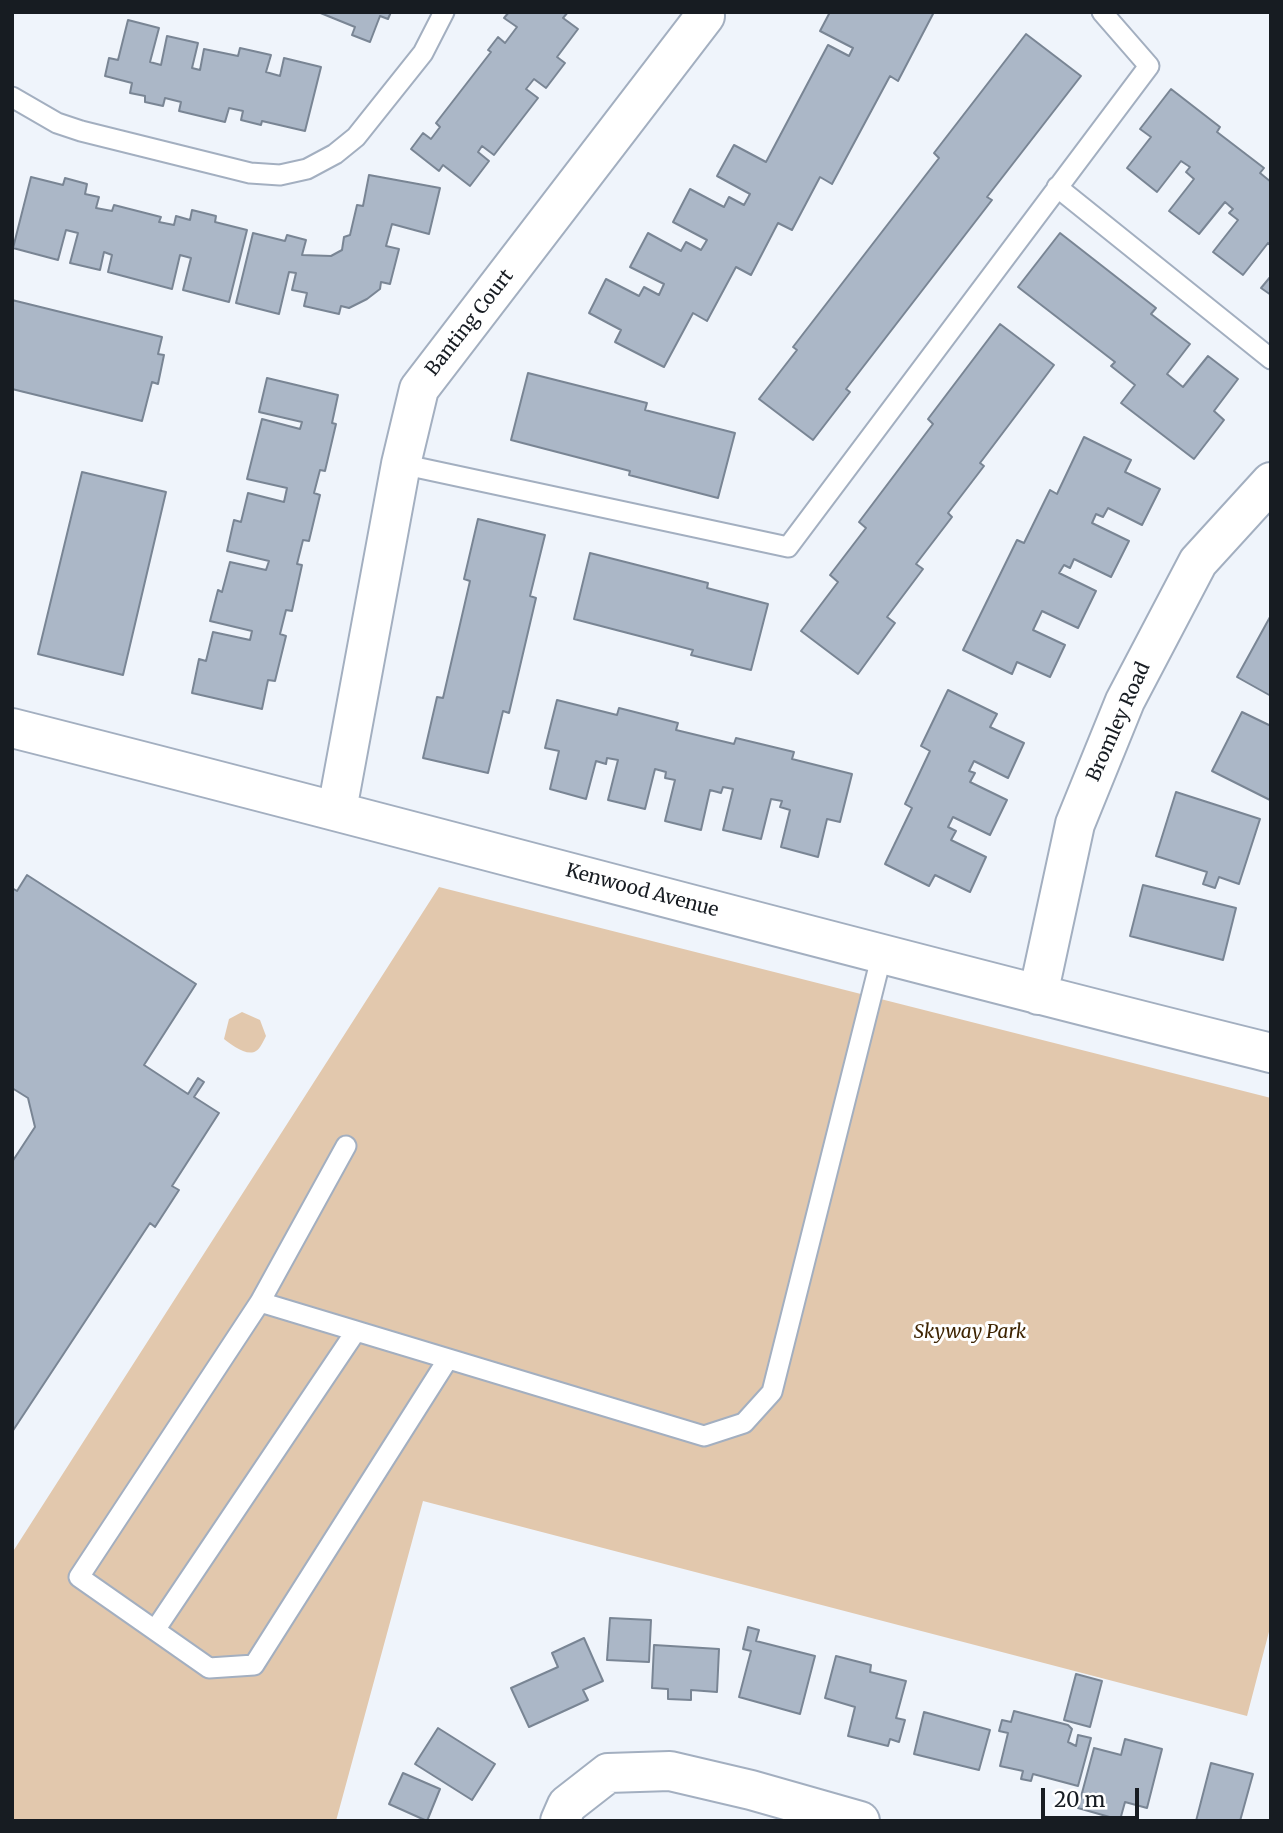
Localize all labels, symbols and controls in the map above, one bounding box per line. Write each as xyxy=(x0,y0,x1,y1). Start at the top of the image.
street label: Banting Court xyxy=(421,265,519,381)
street label: Bromley Road xyxy=(1083,659,1155,785)
street label: Kenwood Avenue xyxy=(563,860,721,922)
park label: Skyway Park xyxy=(914,1322,1026,1344)
scale bar xyxy=(1045,1773,1143,1817)
text: 20 m xyxy=(1054,1786,1105,1813)

